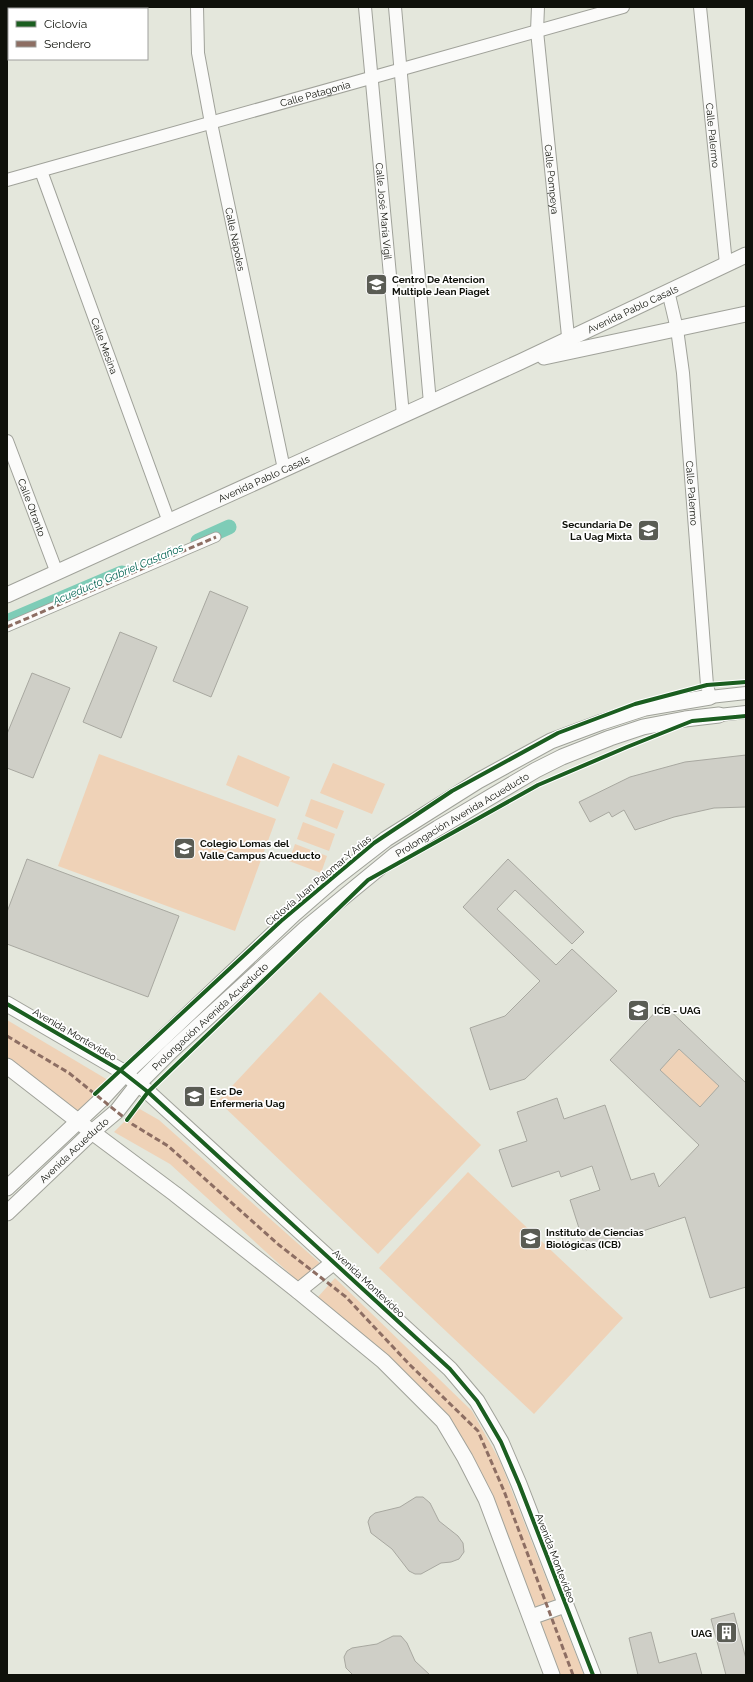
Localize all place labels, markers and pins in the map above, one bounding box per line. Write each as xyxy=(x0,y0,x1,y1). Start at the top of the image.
school or university icon: Centro De Atencion Multiple Jean Piaget xyxy=(363,272,389,298)
place label: Centro De Atencion Multiple Jean Piaget xyxy=(392,274,490,297)
school or university icon: Secundaria De La Uag Mixta xyxy=(635,517,661,543)
place label: Secundaria De La Uag Mixta xyxy=(562,519,632,542)
school or university icon: Colegio Lomas del Valle Campus Acueducto xyxy=(171,836,197,862)
place label: Colegio Lomas del Valle Campus Acueducto xyxy=(200,838,321,861)
school or university icon: ICB - UAG xyxy=(625,997,651,1023)
place label: ICB - UAG xyxy=(654,1005,700,1016)
school or university icon: Esc De Enfermeria Uag xyxy=(182,1084,208,1110)
place label: Esc De Enfermeria Uag xyxy=(210,1086,285,1109)
school or university icon: Instituto de Ciencias Biológicas (ICB) xyxy=(517,1225,543,1251)
place label: Instituto de Ciencias Biológicas (ICB) xyxy=(546,1227,644,1250)
building icon: UAG xyxy=(714,1620,740,1646)
place label: UAG xyxy=(691,1628,712,1639)

